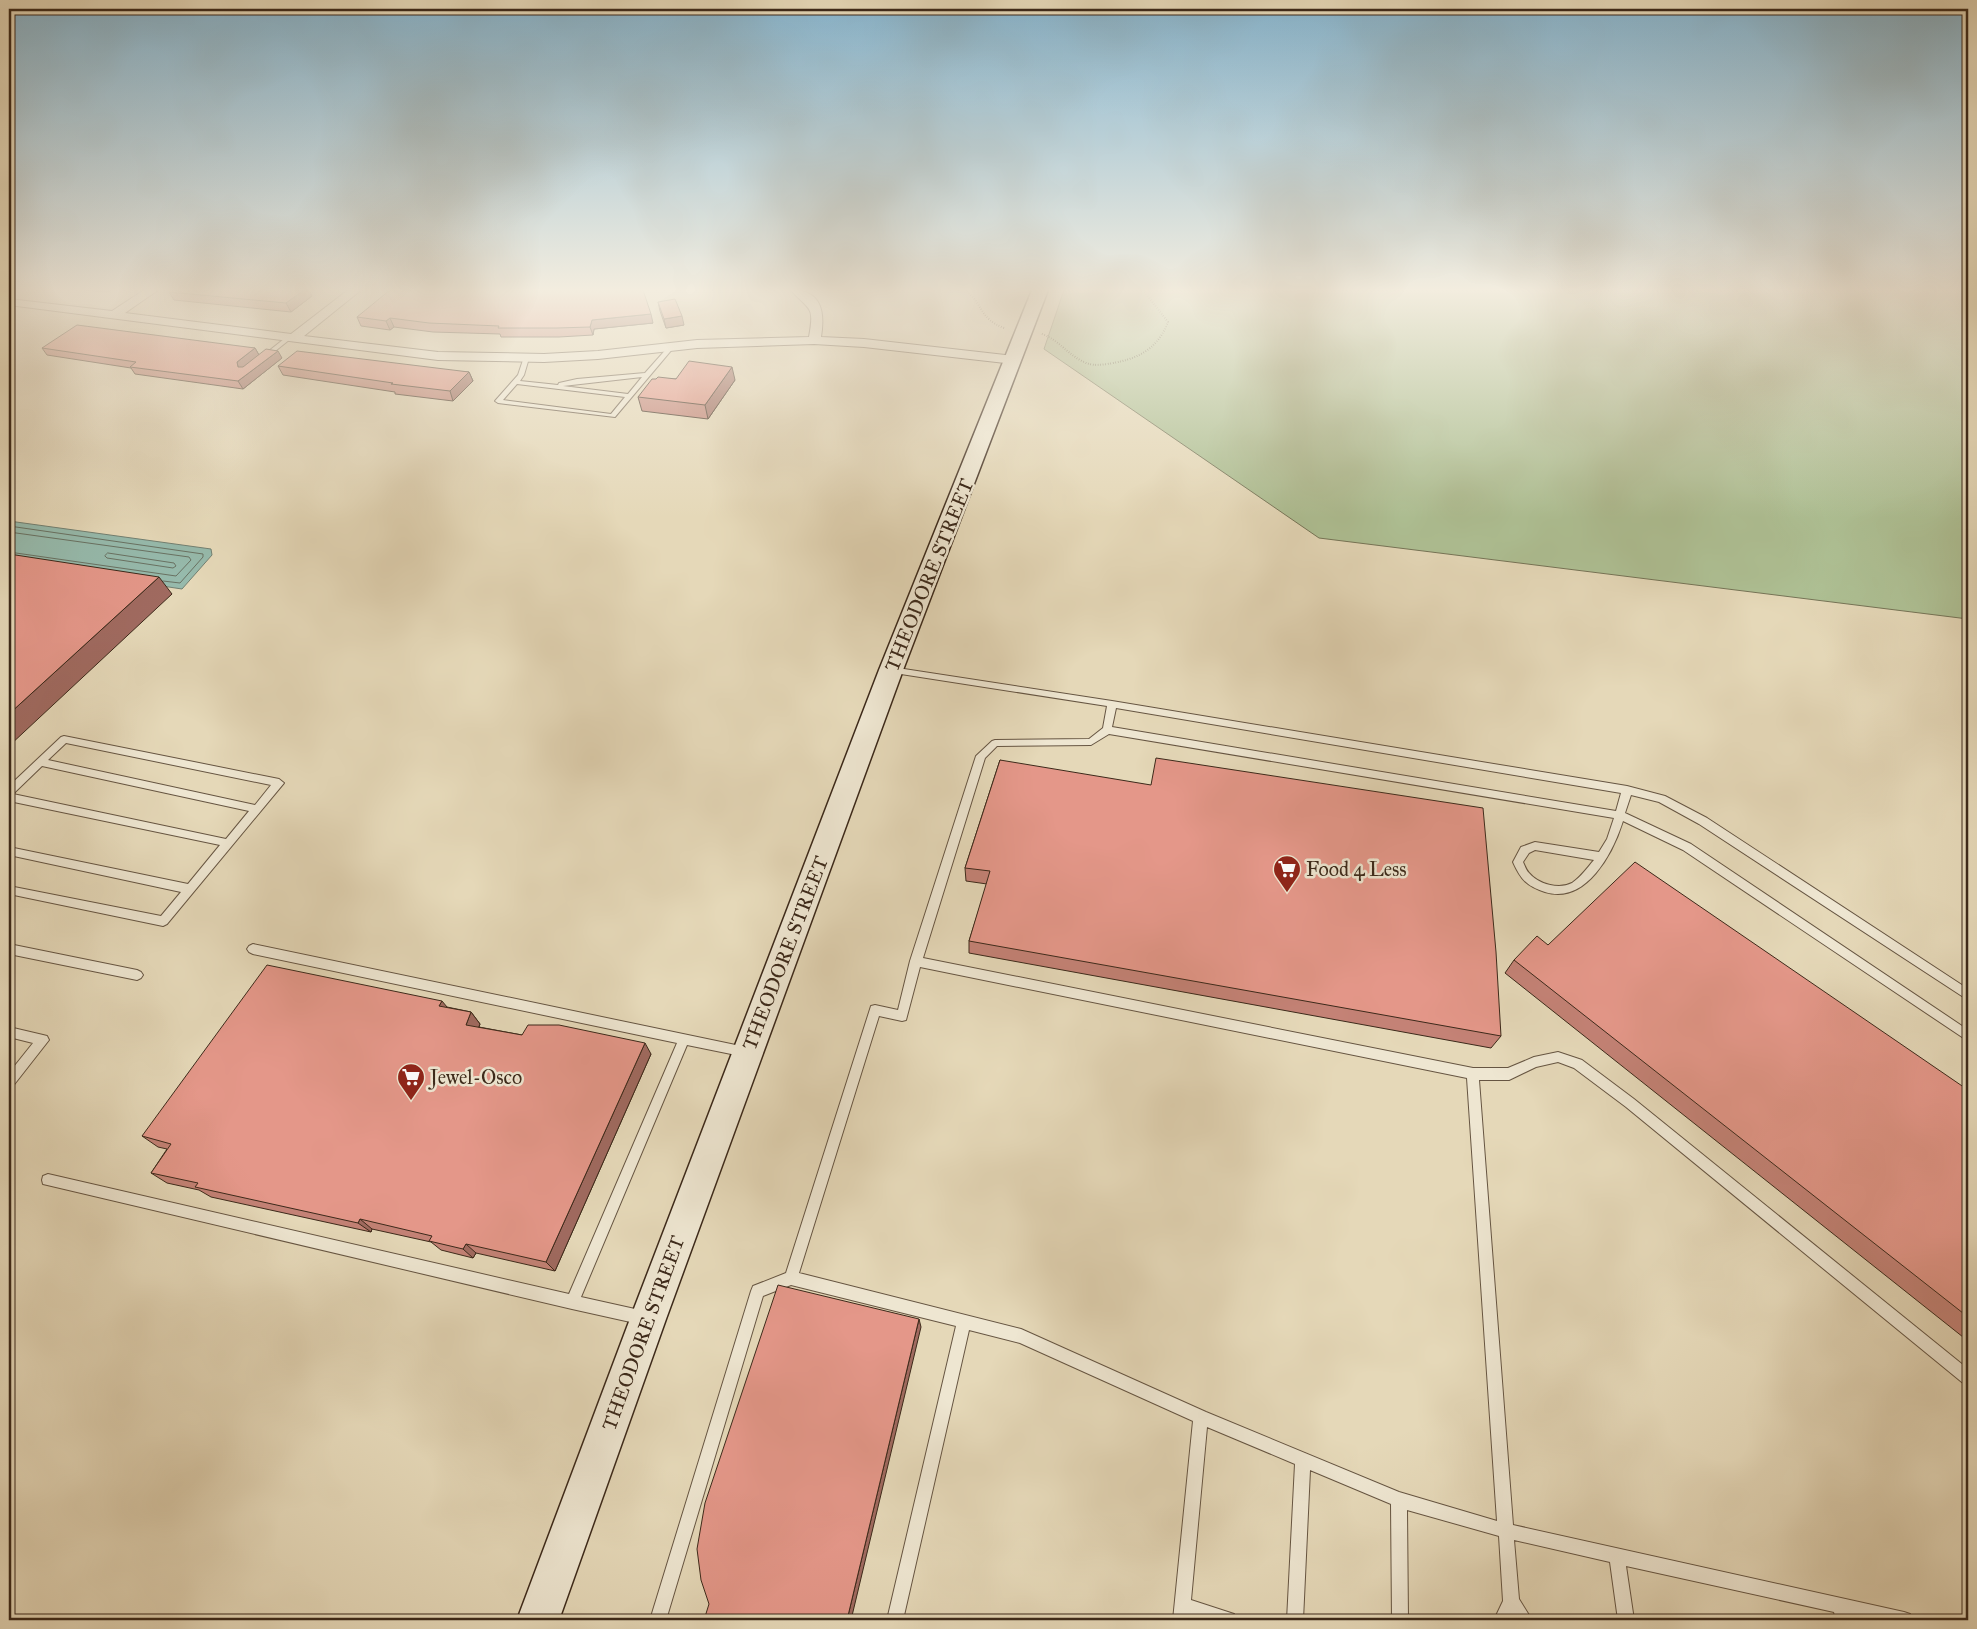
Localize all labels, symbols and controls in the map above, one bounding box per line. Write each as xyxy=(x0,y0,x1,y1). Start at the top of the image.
street label: THEODORE STREET xyxy=(879,475,979,675)
street label: THEODORE STREET xyxy=(737,852,833,1053)
supermarket icon: Food 4 Less xyxy=(1272,854,1302,893)
place label: Food 4 Less xyxy=(1306,857,1407,881)
supermarket icon: Jewel-Osco xyxy=(396,1062,426,1101)
place label: Jewel-Osco xyxy=(428,1065,522,1090)
street label: THEODORE STREET xyxy=(597,1232,690,1434)

